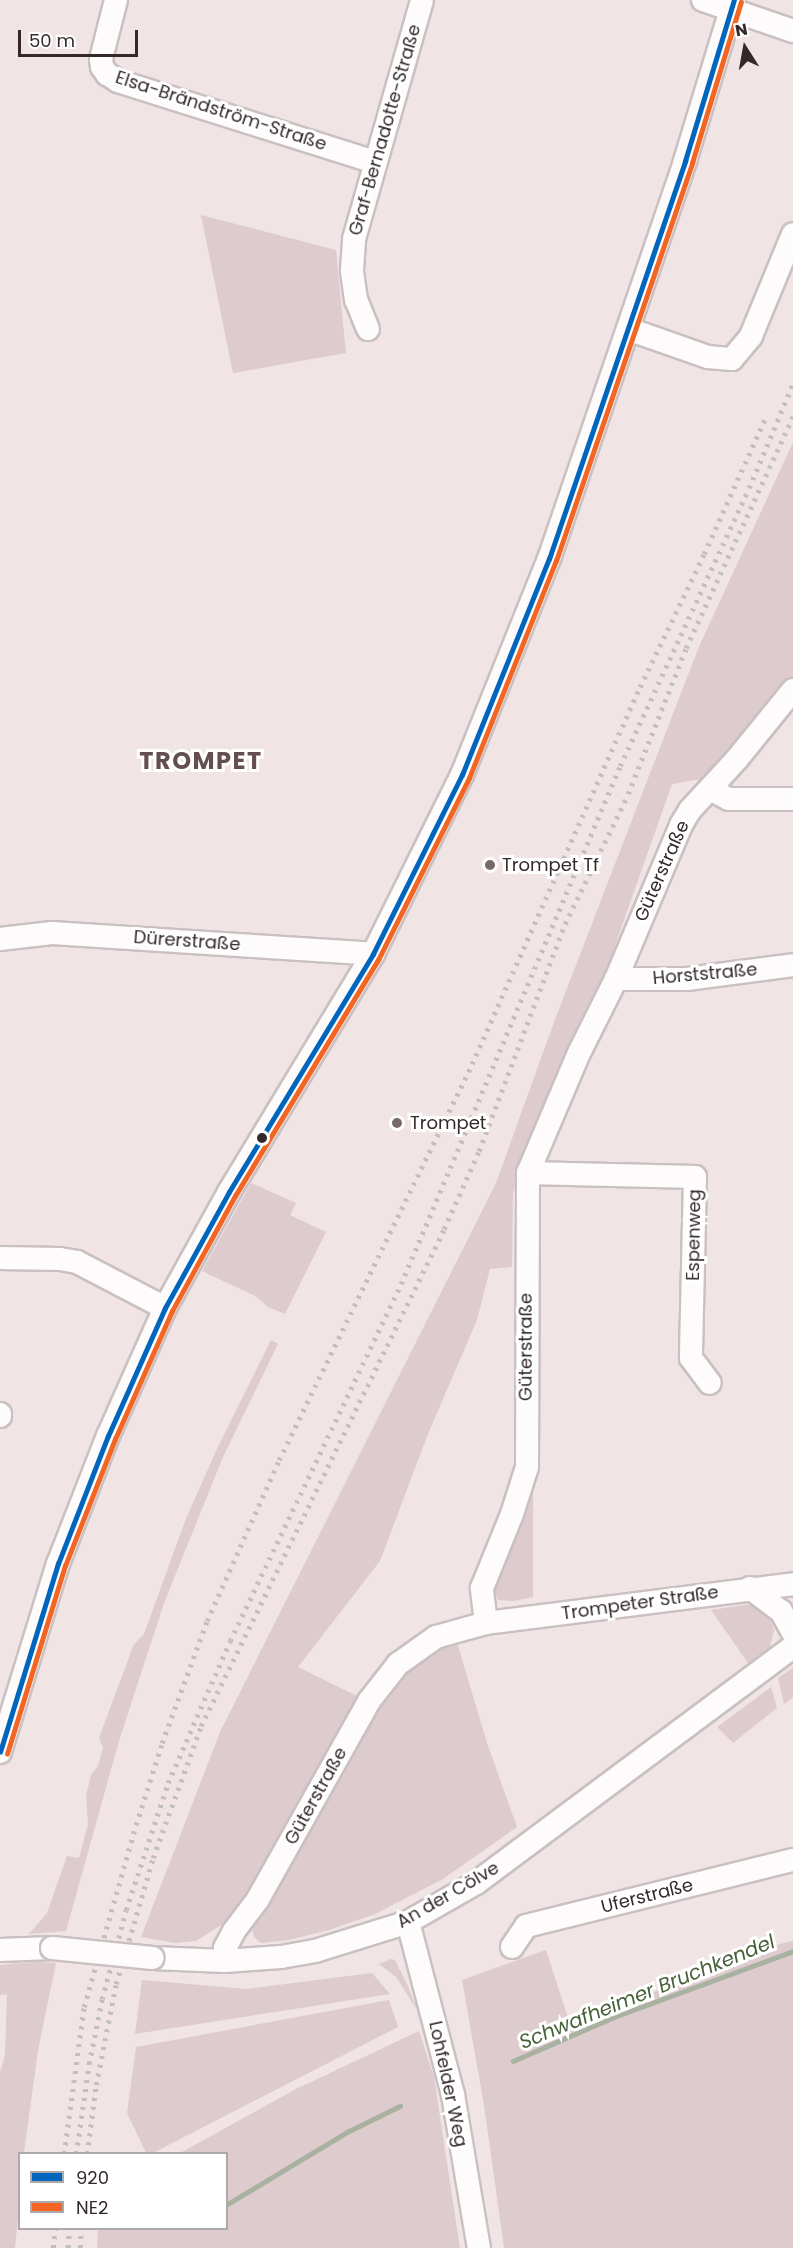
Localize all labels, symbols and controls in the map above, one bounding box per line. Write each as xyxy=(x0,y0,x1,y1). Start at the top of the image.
text: N xyxy=(733,17,750,42)
scale bar xyxy=(21,18,141,56)
north arrow xyxy=(715,18,775,78)
street label: Graf-Bernadotte-Straße xyxy=(344,22,426,238)
text: 50 m xyxy=(29,28,75,53)
street label: Elsa-Brändström-Straße xyxy=(113,67,329,155)
district label: TROMPET xyxy=(139,747,263,775)
street label: Güterstraße xyxy=(630,817,694,925)
place label: Trompet Tf xyxy=(502,854,599,876)
marker: Trompet Tf xyxy=(483,858,497,872)
street label: Dürerstraße xyxy=(133,926,241,956)
street label: Horststraße xyxy=(652,959,758,989)
place label: Trompet xyxy=(410,1112,486,1134)
marker: Trompet xyxy=(388,1114,406,1132)
unlabelled marker xyxy=(256,1132,268,1144)
street label: Espenweg xyxy=(682,1189,706,1281)
street label: Güterstraße xyxy=(515,1293,537,1401)
street label: Trompeter Straße xyxy=(560,1581,720,1625)
street label: Güterstraße xyxy=(280,1743,352,1849)
street label: An der Cölve xyxy=(393,1857,503,1933)
street label: Uferstraße xyxy=(599,1874,695,1918)
water label: Schwafheimer Bruchkendel xyxy=(516,1930,778,2054)
street label: Lohfelder Weg xyxy=(424,2019,472,2149)
legend xyxy=(18,2152,228,2230)
text: 920 xyxy=(76,2165,109,2190)
text: NE2 xyxy=(76,2195,108,2220)

